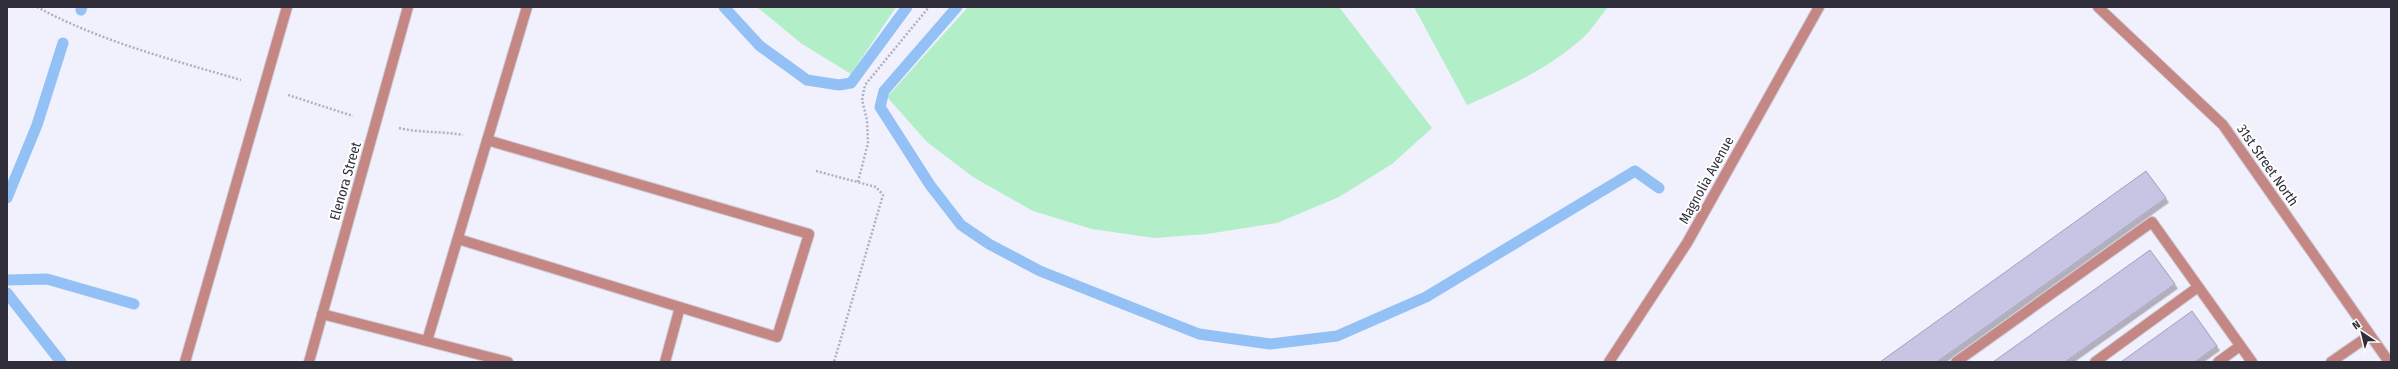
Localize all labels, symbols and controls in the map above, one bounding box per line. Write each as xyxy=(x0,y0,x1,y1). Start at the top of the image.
street label: 31st Street North xyxy=(2233,121,2302,209)
street label: Magnolia Avenue xyxy=(1675,133,1738,227)
street label: Elenora Street xyxy=(326,140,365,222)
north arrow xyxy=(2342,313,2382,353)
text: N xyxy=(2350,318,2363,332)

